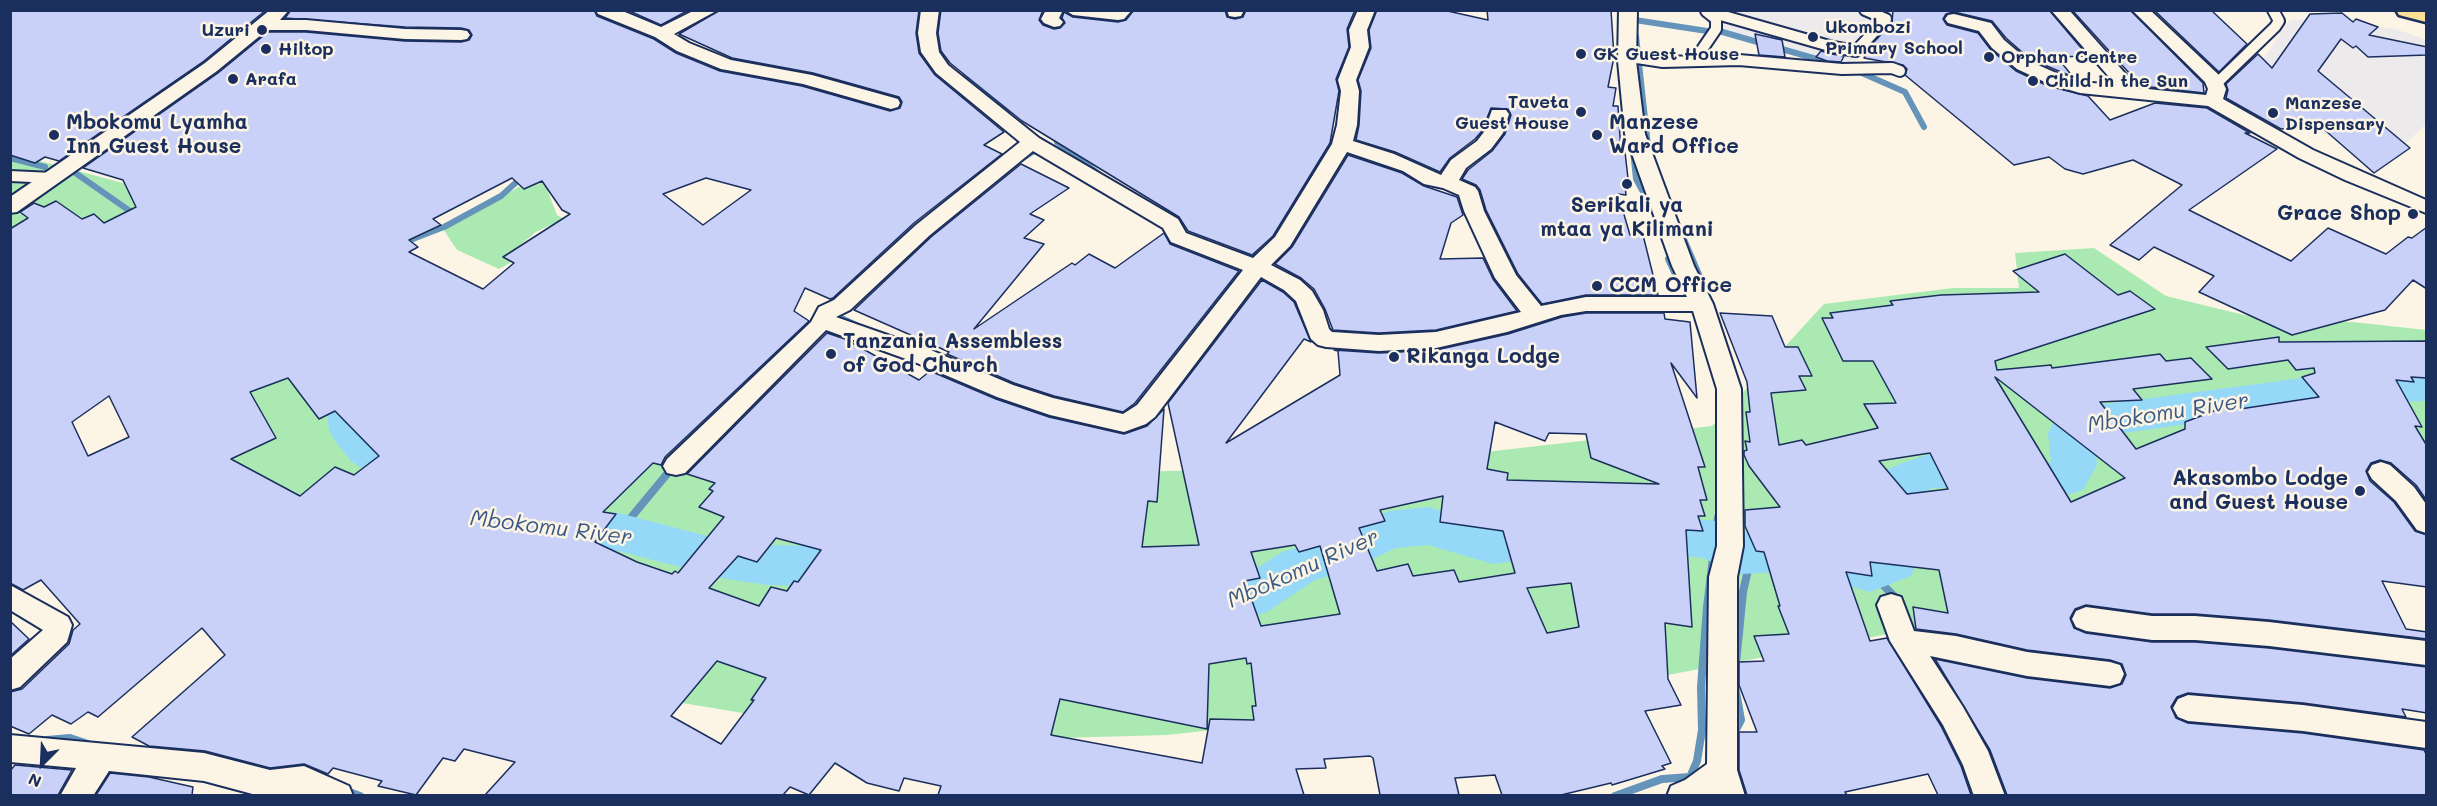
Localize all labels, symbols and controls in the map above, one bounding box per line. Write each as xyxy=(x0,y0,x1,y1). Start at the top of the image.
place label: Ukombozi Primary School xyxy=(1825,16,1963,58)
place label: Uzuri xyxy=(201,19,250,41)
marker: Uzuri xyxy=(255,23,269,37)
marker: Ukombozi Primary School xyxy=(1806,30,1820,44)
place label: Hiltop xyxy=(278,38,334,60)
marker: Hiltop xyxy=(259,42,273,56)
place label: GK Guest House xyxy=(1593,43,1739,65)
place label: Orphan Centre xyxy=(2001,46,2137,68)
marker: GK Guest House xyxy=(1574,47,1588,61)
marker: Orphan Centre xyxy=(1982,50,1996,64)
place label: Arafa xyxy=(245,68,297,90)
place label: Child in the Sun xyxy=(2045,70,2188,92)
marker: Arafa xyxy=(226,72,240,86)
marker: Child in the Sun xyxy=(2026,74,2040,88)
place label: Taveta Guest House xyxy=(1455,91,1569,134)
place label: Manzese Dispensary xyxy=(2285,92,2385,134)
marker: Taveta Guest House xyxy=(1574,105,1588,119)
marker: Manzese Dispensary xyxy=(2266,106,2280,120)
place label: Mbokomu Lyamha Inn Guest House xyxy=(66,110,248,160)
place label: Manzese Ward Office xyxy=(1609,110,1739,160)
marker: Mbokomu Lyamha Inn Guest House xyxy=(47,128,61,142)
marker: Manzese Ward Office xyxy=(1590,128,1604,142)
marker: Serikali ya mtaa ya Kilimani xyxy=(1620,177,1634,191)
place label: Serikali ya mtaa ya Kilimani xyxy=(1540,193,1714,243)
place label: Grace Shop xyxy=(2277,201,2401,227)
marker: Grace Shop xyxy=(2406,207,2420,221)
place label: CCM Office xyxy=(1609,273,1732,299)
marker: CCM Office xyxy=(1590,279,1604,293)
place label: Tanzania Assembless of God Church xyxy=(843,329,1062,379)
place label: Rikanga Lodge xyxy=(1406,344,1560,370)
marker: Tanzania Assembless of God Church xyxy=(824,347,838,361)
marker: Rikanga Lodge xyxy=(1387,350,1401,364)
water label: Mbokomu River xyxy=(2085,387,2251,439)
place label: Akasombo Lodge and Guest House xyxy=(2169,466,2348,516)
marker: Akasombo Lodge and Guest House xyxy=(2353,484,2367,498)
water label: Mbokomu River xyxy=(468,505,634,551)
water label: Mbokomu River xyxy=(1223,524,1383,614)
north arrow xyxy=(12,734,72,794)
text: N xyxy=(25,769,44,793)

